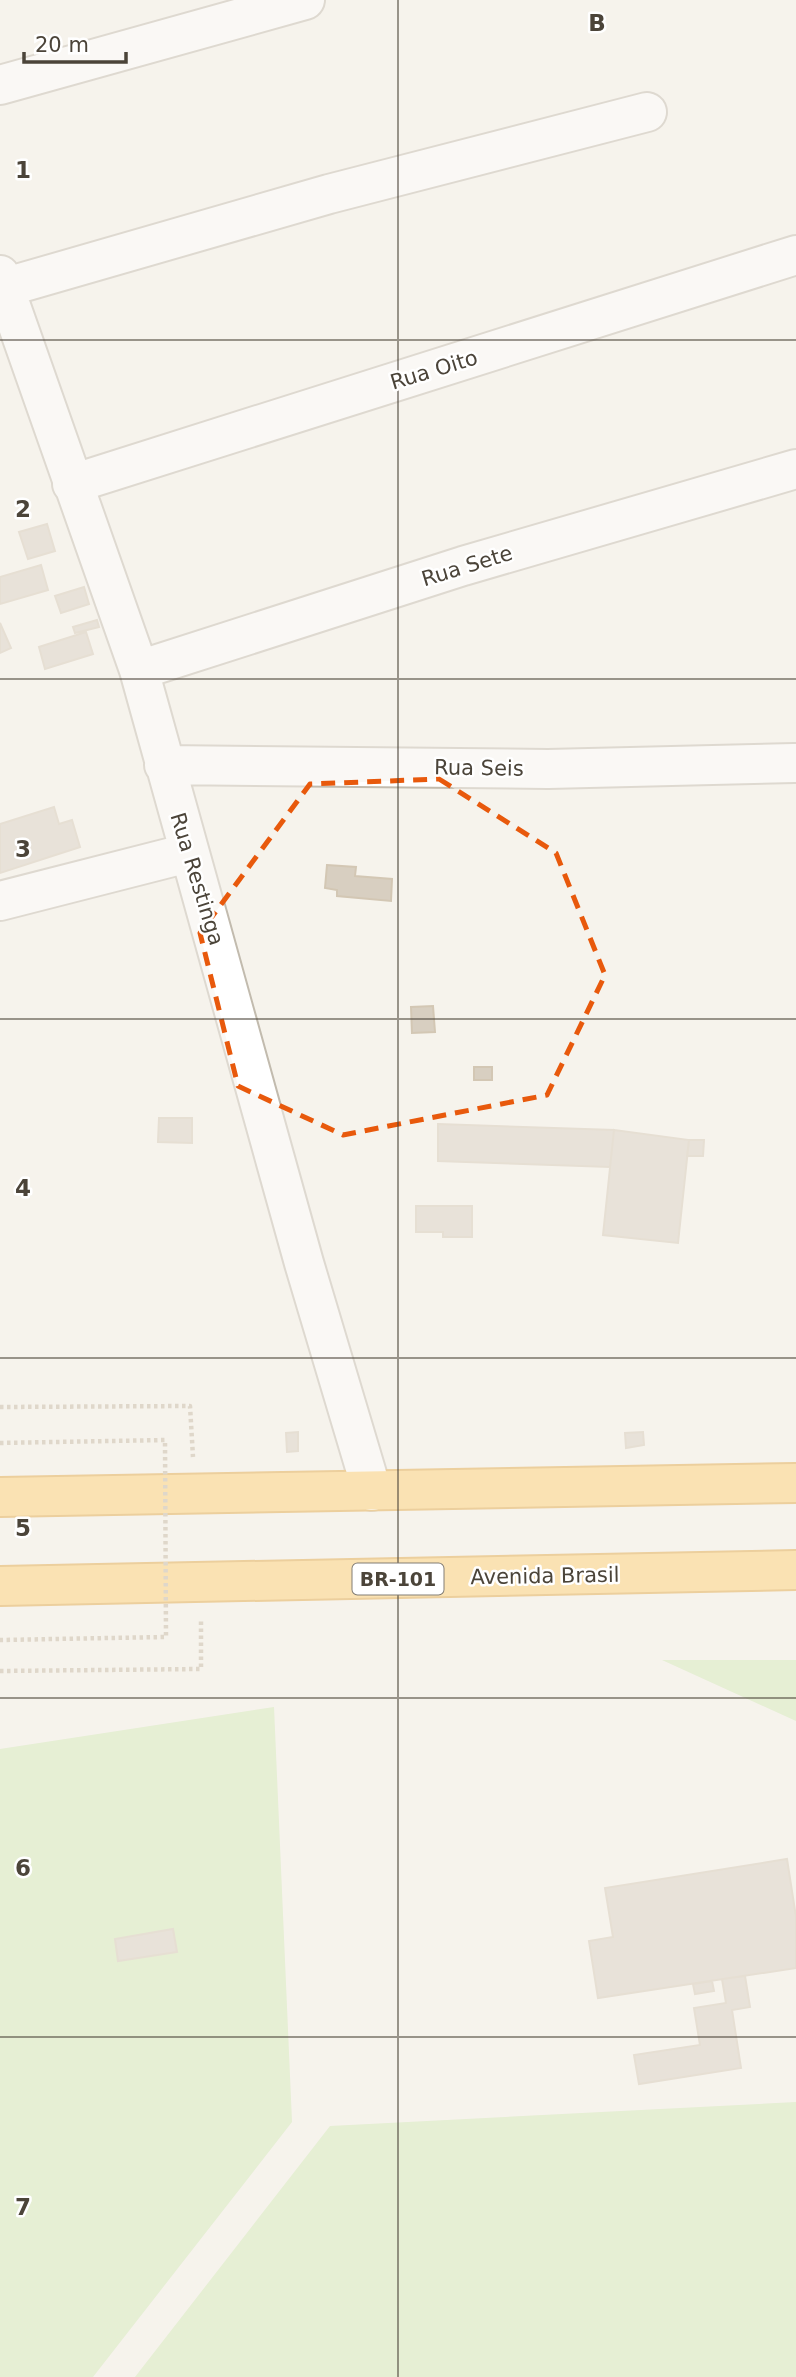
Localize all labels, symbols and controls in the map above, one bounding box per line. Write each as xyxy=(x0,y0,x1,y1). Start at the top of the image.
text: B xyxy=(588,10,606,36)
scale bar xyxy=(24,21,126,65)
text: 20 m xyxy=(35,33,89,57)
text: 1 xyxy=(15,157,31,183)
street label: Rua Oito xyxy=(387,345,481,395)
text: 2 xyxy=(15,496,31,522)
street label: Rua Sete xyxy=(419,541,515,591)
street label: Rua Seis xyxy=(434,755,524,781)
street label: Rua Restinga xyxy=(165,810,229,948)
text: 3 xyxy=(15,836,31,862)
text: 4 xyxy=(15,1175,31,1201)
text: 5 xyxy=(15,1515,31,1541)
street label: Avenida Brasil xyxy=(470,1563,620,1589)
road number: BR-101 xyxy=(352,1564,444,1595)
text: 6 xyxy=(15,1855,31,1881)
text: 7 xyxy=(15,2194,31,2220)

